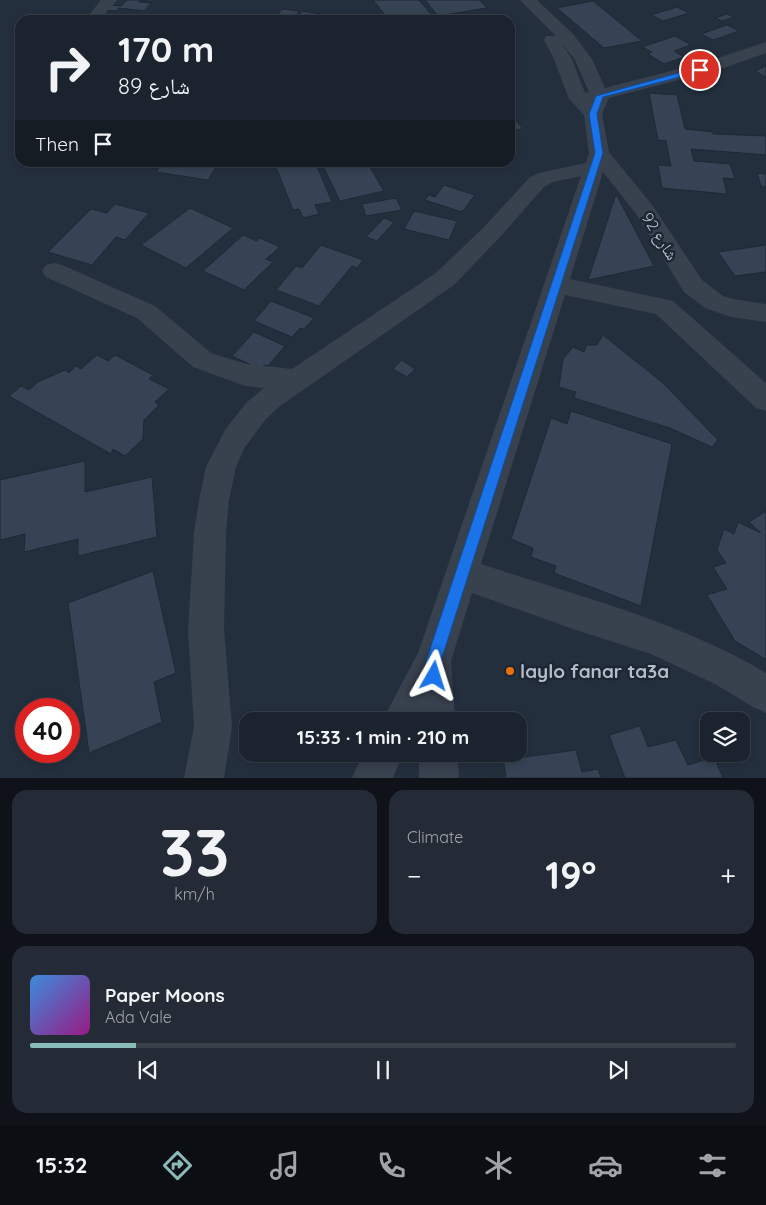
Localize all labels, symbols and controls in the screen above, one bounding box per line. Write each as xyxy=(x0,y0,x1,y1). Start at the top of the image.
text: 170 m xyxy=(118,27,214,71)
icon: right xyxy=(35,35,100,100)
pin xyxy=(679,49,721,91)
icon: arrive xyxy=(686,56,714,84)
text: شارع 89 xyxy=(118,72,190,100)
icon: arrive xyxy=(89,130,117,158)
text: Then xyxy=(35,132,79,156)
street label: شارع 92 xyxy=(637,208,682,264)
position arrow xyxy=(407,649,459,701)
place label: laylo fanar ta3a xyxy=(520,659,669,683)
marker: laylo fanar ta3a xyxy=(504,665,516,677)
speed limit sign: 40 xyxy=(15,698,80,763)
map controls xyxy=(700,712,750,762)
button: layers xyxy=(700,712,750,762)
text: 15:33 · 1 min · 210 m xyxy=(297,725,469,749)
text: 33 xyxy=(160,811,229,892)
text: Climate xyxy=(407,827,463,847)
text: 19° xyxy=(545,851,597,899)
text: − xyxy=(407,858,422,893)
text: + xyxy=(720,858,736,893)
text: km/h xyxy=(174,884,215,904)
text: Paper Moons xyxy=(105,983,225,1007)
text: Ada Vale xyxy=(105,1007,172,1027)
icon: previous xyxy=(134,1056,162,1084)
icon: pause xyxy=(369,1056,397,1084)
icon: next xyxy=(604,1056,632,1084)
icon: directions xyxy=(160,1148,195,1183)
icon: music xyxy=(267,1148,302,1183)
icon: phone xyxy=(374,1148,409,1183)
icon: climate xyxy=(481,1148,516,1183)
icon: car xyxy=(588,1148,623,1183)
icon: filters xyxy=(695,1148,730,1183)
text: 15:32 xyxy=(36,1151,88,1179)

